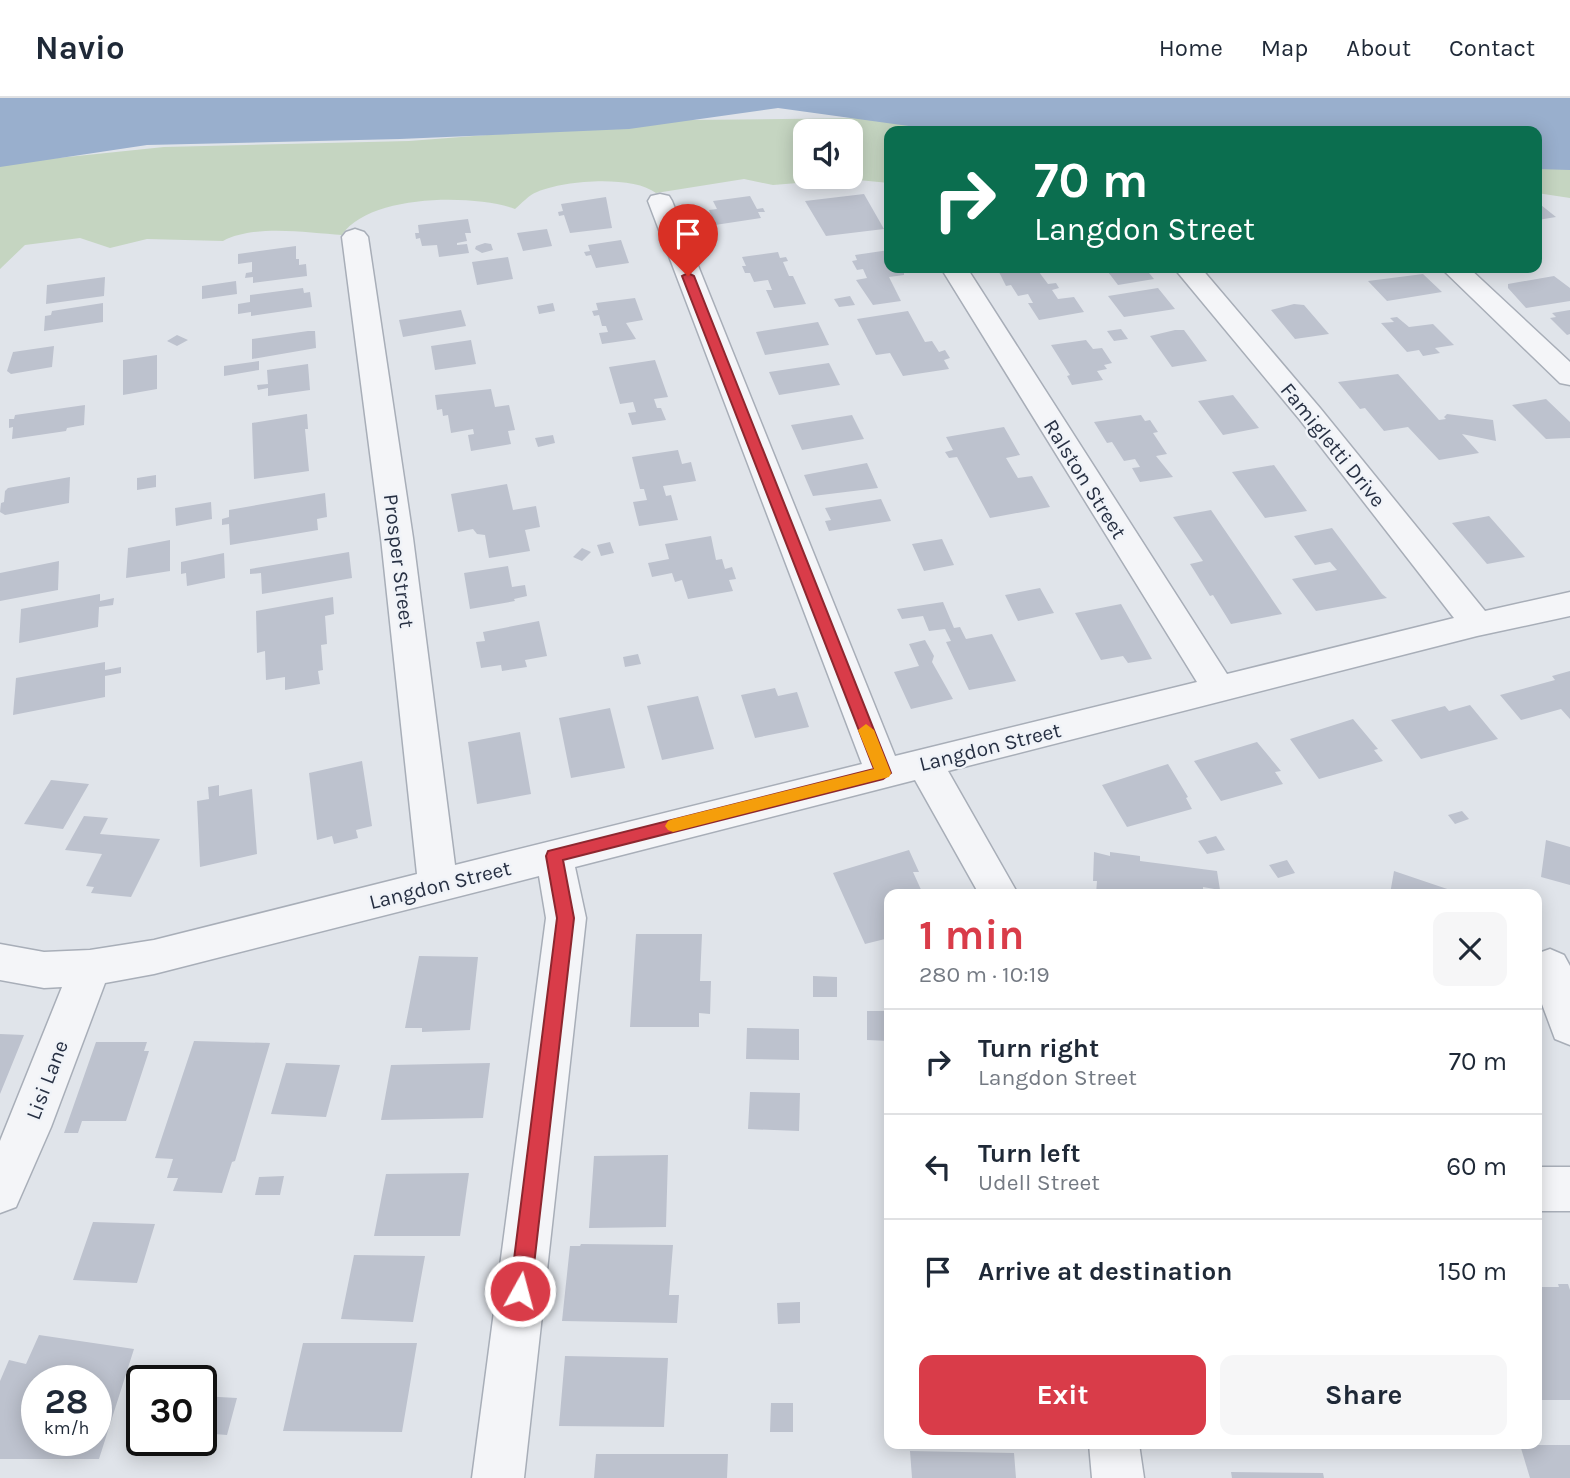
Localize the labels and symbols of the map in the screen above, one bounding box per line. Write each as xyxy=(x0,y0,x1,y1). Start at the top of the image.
pin xyxy=(658,204,718,276)
street label: Famigletti Drive xyxy=(1276,378,1390,512)
street label: Ralston Street xyxy=(1039,415,1131,543)
street label: Prosper Street xyxy=(379,493,419,630)
street label: Langdon Street xyxy=(917,718,1063,776)
street label: Langdon Street xyxy=(367,856,513,914)
street label: Lisi Lane xyxy=(21,1037,73,1123)
position arrow xyxy=(483,1254,557,1328)
speed limit sign: 30 xyxy=(126,1365,217,1456)

